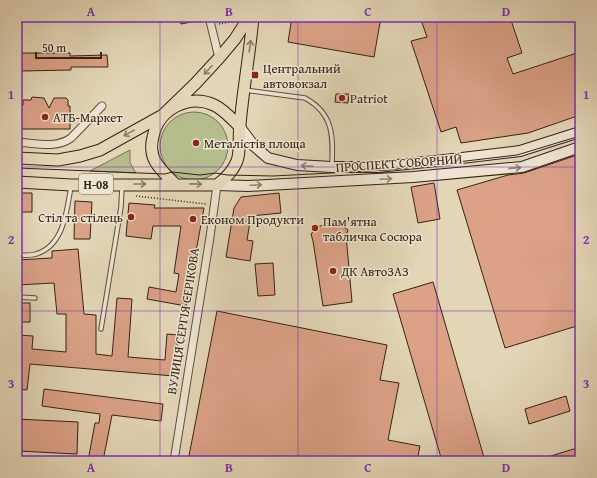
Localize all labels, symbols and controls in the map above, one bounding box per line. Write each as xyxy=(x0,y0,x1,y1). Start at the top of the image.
text: A xyxy=(87,2,96,21)
text: B xyxy=(225,2,233,21)
text: C xyxy=(364,2,372,21)
text: D xyxy=(502,2,510,21)
scale bar xyxy=(36,34,101,60)
text: 50 m xyxy=(42,39,66,56)
one-way arrow xyxy=(246,40,254,53)
place label: Центральний автовокзал xyxy=(263,59,341,93)
one-way arrow xyxy=(203,65,213,75)
marker: Центральний автовокзал xyxy=(250,70,260,80)
text: 1 xyxy=(8,85,14,104)
text: 1 xyxy=(583,85,589,104)
place label: Patriot xyxy=(350,89,388,108)
marker: Patriot xyxy=(337,93,347,103)
place label: АТБ-Маркет xyxy=(53,108,123,127)
marker: АТБ-Маркет xyxy=(40,112,50,122)
one-way arrow xyxy=(123,130,135,138)
place label: Металістів площа xyxy=(204,134,307,153)
marker: Металістів площа xyxy=(191,138,201,148)
street label: ПРОСПЕКТ СОБОРНИЙ xyxy=(335,149,463,177)
one-way arrow xyxy=(301,162,314,170)
one-way arrow xyxy=(508,164,521,171)
road number: Н-08 xyxy=(79,174,113,194)
one-way arrow xyxy=(379,175,392,182)
one-way arrow xyxy=(133,180,146,188)
one-way arrow xyxy=(189,180,202,188)
one-way arrow xyxy=(249,182,262,189)
place label: Стіл та стілець xyxy=(38,208,123,227)
place label: Економ Продукти xyxy=(201,210,304,229)
marker: Стіл та стілець xyxy=(126,212,136,222)
place label: Пам'ятна табличка Сосюра xyxy=(323,212,423,246)
marker: Економ Продукти xyxy=(188,214,198,224)
marker: Пам'ятна табличка Сосюра xyxy=(310,223,320,233)
text: 2 xyxy=(8,230,15,249)
text: 2 xyxy=(583,230,590,249)
street label: ВУЛИЦЯ СЕРГІЯ СЕРІКОВА xyxy=(162,246,204,396)
place label: ДК АвтоЗАЗ xyxy=(340,262,409,281)
marker: ДК АвтоЗАЗ xyxy=(328,266,338,276)
text: 3 xyxy=(8,374,14,393)
text: 3 xyxy=(583,374,589,393)
text: A xyxy=(87,458,96,477)
text: B xyxy=(225,458,233,477)
text: C xyxy=(364,458,372,477)
text: D xyxy=(502,458,510,477)

